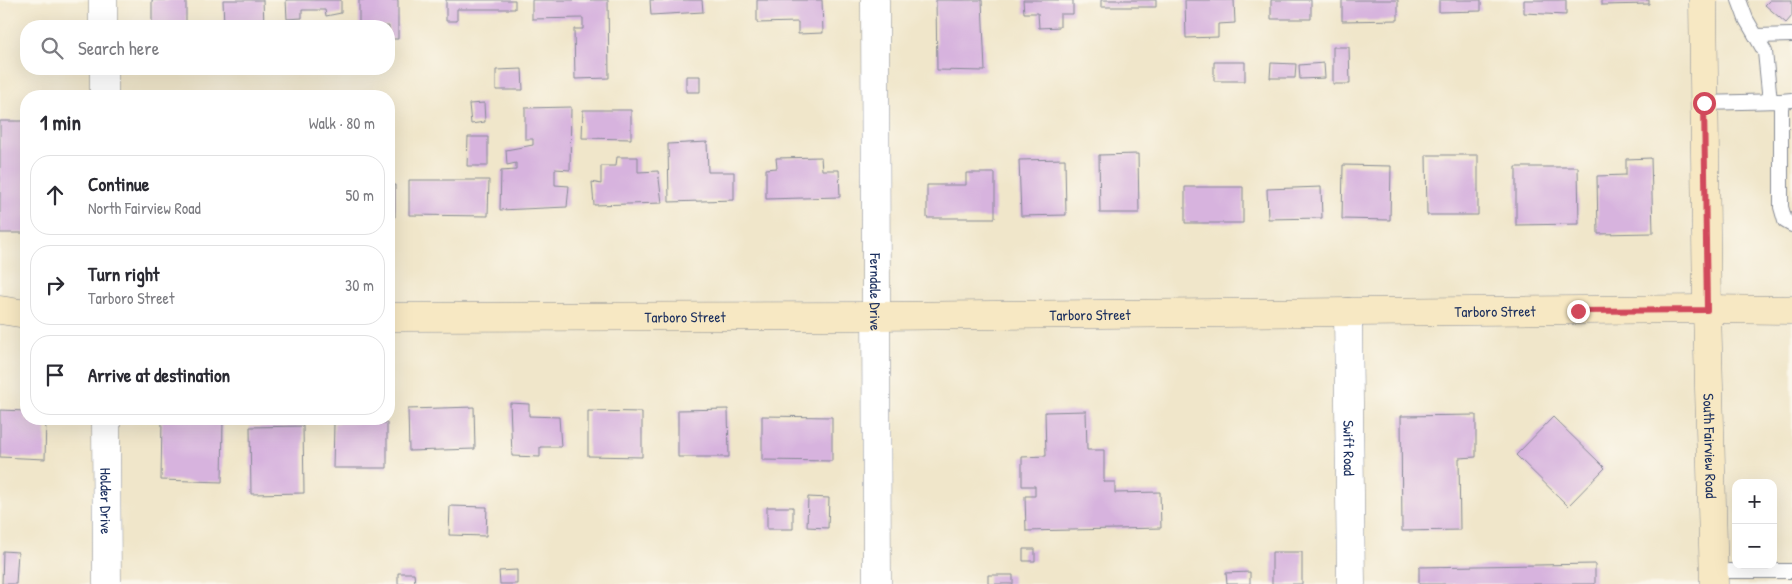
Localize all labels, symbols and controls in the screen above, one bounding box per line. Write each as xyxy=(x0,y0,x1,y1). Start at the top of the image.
search box xyxy=(20,20,395,75)
icon: search xyxy=(38,34,66,62)
text: Search here xyxy=(78,35,159,61)
route start xyxy=(1693,92,1716,115)
text: 1 min xyxy=(40,108,81,137)
text: Walk · 80 m xyxy=(309,112,375,134)
text: Continue xyxy=(88,171,149,197)
icon: ahead xyxy=(41,181,69,209)
text: 50 m xyxy=(346,184,374,206)
text: North Fairview Road xyxy=(88,197,201,219)
street label: Ferndale Drive xyxy=(865,252,887,331)
text: Turn right xyxy=(88,261,159,287)
icon: right xyxy=(41,271,69,299)
text: 30 m xyxy=(345,274,374,296)
text: Tarboro Street xyxy=(88,287,175,309)
street label: Tarboro Street xyxy=(1454,300,1536,322)
route end xyxy=(1567,300,1590,323)
street label: Tarboro Street xyxy=(1049,303,1132,325)
street label: Tarboro Street xyxy=(644,306,726,327)
icon: arrive xyxy=(41,361,69,389)
text: Arrive at destination xyxy=(88,362,230,388)
street label: South Fairview Road xyxy=(1699,393,1722,499)
street label: Swift Road xyxy=(1339,420,1360,476)
street label: Holder Drive xyxy=(96,468,117,534)
map controls xyxy=(1732,479,1777,569)
button: + xyxy=(1732,479,1777,524)
button: − xyxy=(1732,524,1777,569)

